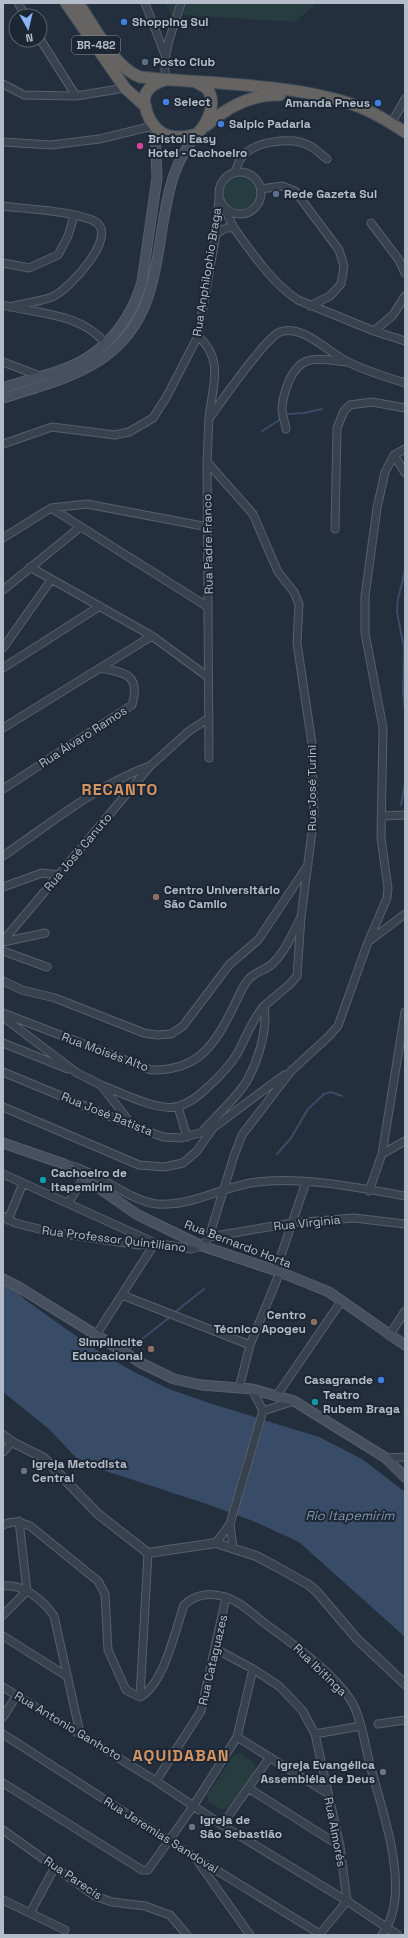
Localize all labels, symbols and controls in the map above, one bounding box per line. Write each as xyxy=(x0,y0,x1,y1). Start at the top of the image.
north arrow xyxy=(8,8,48,48)
place label: Shopping Sul xyxy=(132,14,208,30)
marker: Shopping Sul xyxy=(119,17,129,27)
text: N xyxy=(25,30,34,45)
road number: BR-482 xyxy=(72,36,120,54)
place label: Posto Club xyxy=(153,54,216,70)
marker: Posto Club xyxy=(140,57,150,67)
place label: Select xyxy=(174,94,211,110)
place label: Amanda Pneus xyxy=(285,95,370,111)
marker: Select xyxy=(161,97,171,107)
marker: Amanda Pneus xyxy=(373,98,383,108)
place label: Salpic Padaria xyxy=(229,116,311,132)
marker: Salpic Padaria xyxy=(216,119,226,129)
place label: Bristol Easy Hotel - Cachoeiro xyxy=(148,131,247,161)
marker: Bristol Easy Hotel - Cachoeiro xyxy=(135,141,145,151)
place label: Rede Gazeta Sul xyxy=(284,186,377,202)
marker: Rede Gazeta Sul xyxy=(271,189,281,199)
street label: Rua Anphilophio Braga xyxy=(189,206,225,338)
street label: Rua Padre Franco xyxy=(199,494,217,594)
street label: Rua Álvaro Ramos xyxy=(36,703,130,771)
street label: Rua José Turini xyxy=(304,745,320,831)
district label: RECANTO xyxy=(82,779,158,800)
street label: Rua José Canuto xyxy=(41,809,115,895)
place label: Centro Universitário São Camilo xyxy=(164,882,280,912)
marker: Centro Universitário São Camilo xyxy=(151,892,161,902)
street label: Rua Moisés Alto xyxy=(59,1029,151,1075)
street label: Rua José Batista xyxy=(59,1088,155,1140)
place label: Cachoeiro de Itapemirim xyxy=(51,1165,127,1195)
marker: Cachoeiro de Itapemirim xyxy=(38,1175,48,1185)
street label: Rua Virginia xyxy=(273,1212,341,1234)
street label: Rua Bernardo Horta xyxy=(182,1216,294,1272)
street label: Rua Professor Quintiliano xyxy=(41,1222,187,1256)
place label: Centro Técnico Apogeu xyxy=(214,1307,306,1337)
marker: Centro Técnico Apogeu xyxy=(309,1317,319,1327)
place label: Simplincite Educacional xyxy=(72,1334,143,1364)
marker: Simplincite Educacional xyxy=(146,1344,156,1354)
place label: Casagrande xyxy=(304,1372,373,1388)
marker: Casagrande xyxy=(376,1375,386,1385)
place label: Teatro Rubem Braga xyxy=(323,1387,400,1417)
marker: Teatro Rubem Braga xyxy=(310,1397,320,1407)
place label: Igreja Metodista Central xyxy=(32,1456,127,1486)
marker: Igreja Metodista Central xyxy=(19,1466,29,1476)
water label: Rio Itapemirim xyxy=(305,1507,395,1524)
street label: Rua Cataguazes xyxy=(195,1613,231,1707)
street label: Rua Ibitinga xyxy=(290,1640,350,1700)
street label: Rua Antonio Ganhoto xyxy=(11,1688,125,1764)
district label: AQUIDABAN xyxy=(133,1745,229,1766)
place label: Igreja Evangélica Assembléia de Deus xyxy=(260,1757,375,1787)
marker: Igreja Evangélica Assembléia de Deus xyxy=(378,1767,388,1777)
street label: Rua Jeremias Sandoval xyxy=(101,1793,221,1877)
street label: Rua Aimorés xyxy=(320,1796,350,1868)
place label: Igreja de São Sebastião xyxy=(200,1812,282,1842)
marker: Igreja de São Sebastião xyxy=(187,1822,197,1832)
street label: Rua Parecis xyxy=(41,1853,105,1903)

